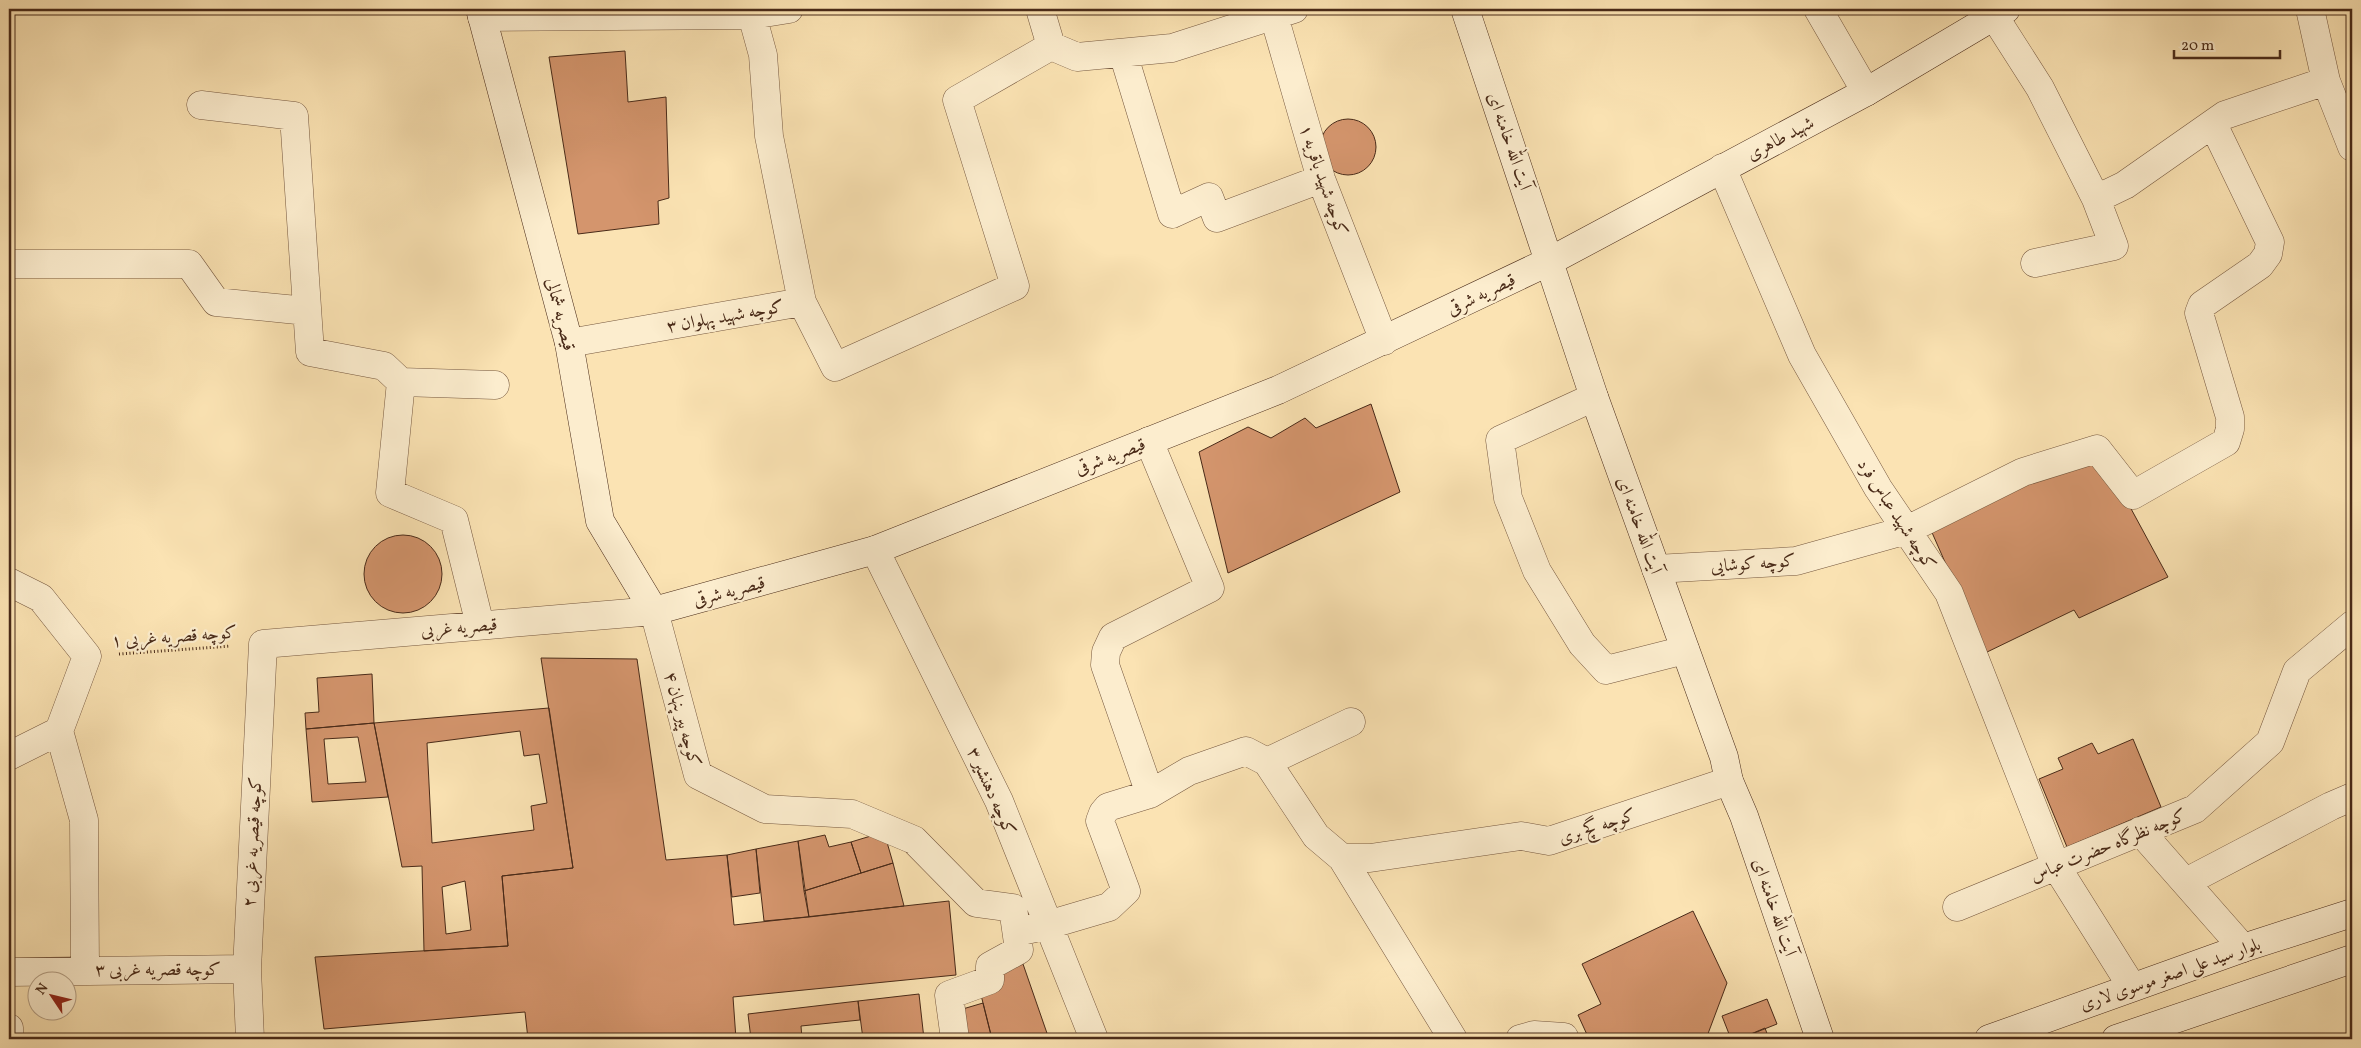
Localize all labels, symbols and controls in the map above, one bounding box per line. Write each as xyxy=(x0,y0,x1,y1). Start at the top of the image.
scale bar xyxy=(2174,28,2280,60)
text: 20 m xyxy=(2181,36,2214,57)
street label: آیت الله خامنه ای xyxy=(1480,88,1541,196)
street label: شهید طاهری xyxy=(1742,111,1819,168)
street label: کوچه شهید باقریه ۱ xyxy=(1292,122,1353,239)
street label: قیصریه شرقی xyxy=(1443,268,1520,323)
street label: قیصریه شمالی xyxy=(538,275,581,354)
street label: کوچه شهید پهلوان ۳ xyxy=(665,295,786,340)
street label: قیصریه شرقی xyxy=(1072,432,1149,482)
street label: کوچه شهید عباس فرد xyxy=(1850,454,1941,576)
street label: آیت الله خامنه ای xyxy=(1609,472,1671,580)
street label: کوچه کوشایی xyxy=(1710,549,1796,580)
street label: قیصریه شرقی xyxy=(690,571,768,614)
street label: قیصریه غربی xyxy=(420,613,498,644)
street label: کوچه قصریه غربی ۱ xyxy=(110,621,238,654)
street label: کوچه پیر پنهان ۴ xyxy=(657,669,706,770)
street label: کوچه دهنشیر ۳ xyxy=(960,743,1021,840)
street label: کوچه قیصریه غربی ۲ xyxy=(238,776,269,908)
street label: کوچه گچ بری xyxy=(1555,802,1640,854)
street label: کوچه نظرگاه حضرت عباس xyxy=(2027,804,2190,889)
street label: آیت الله خامنه ای xyxy=(1745,854,1806,962)
street label: بلوار سید علی اصغر موسوی لاری xyxy=(2077,933,2264,1018)
street label: کوچه قصریه غربی ۳ xyxy=(95,958,221,983)
north arrow xyxy=(28,970,78,1020)
text: N xyxy=(32,980,53,999)

